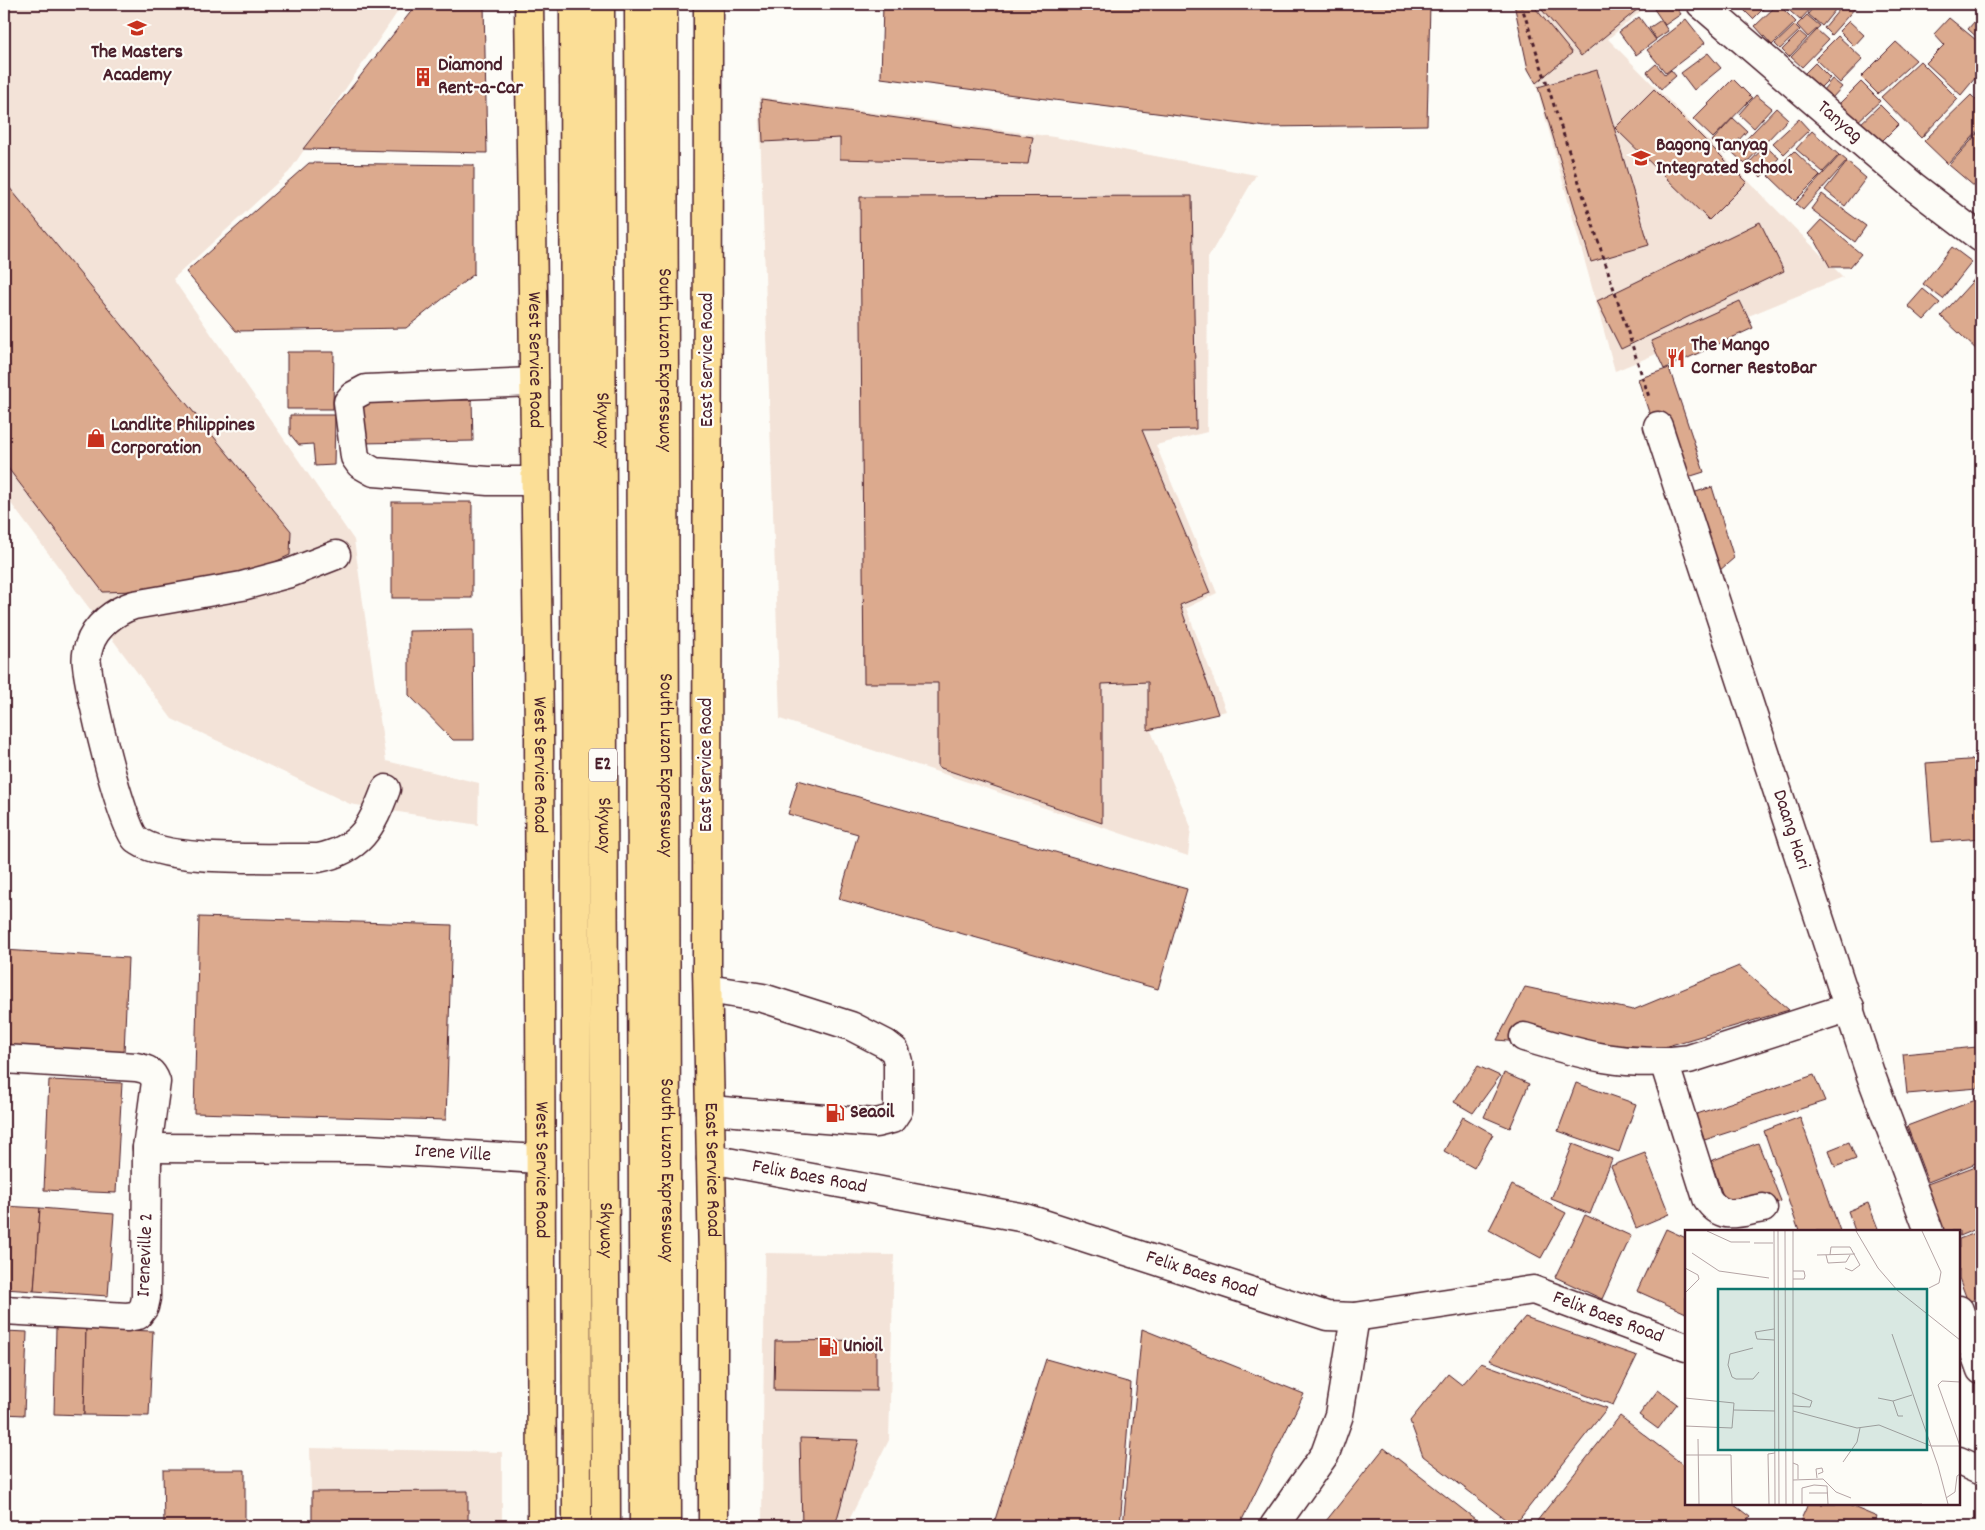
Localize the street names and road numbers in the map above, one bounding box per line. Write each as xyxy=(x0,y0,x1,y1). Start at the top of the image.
street label: Tanyag xyxy=(1810,95,1868,150)
street label: South Luzon Expressway xyxy=(650,268,678,453)
street label: West Service Road xyxy=(519,291,549,428)
street label: East Service Road xyxy=(694,293,722,427)
street label: Skyway xyxy=(588,392,616,449)
street label: South Luzon Expressway xyxy=(651,673,679,858)
street label: West Service Road xyxy=(525,696,553,833)
street label: East Service Road xyxy=(693,698,721,832)
road number: E2 xyxy=(589,748,617,782)
street label: Daang Hari xyxy=(1764,786,1817,874)
street label: Skyway xyxy=(589,797,617,854)
street label: South Luzon Expressway xyxy=(652,1078,680,1263)
street label: West Service Road xyxy=(526,1102,555,1238)
street label: East Service Road xyxy=(696,1102,727,1238)
street label: Irene Ville xyxy=(414,1138,492,1170)
street label: Felix Baes Road xyxy=(750,1153,869,1202)
street label: Skyway xyxy=(591,1202,619,1259)
street label: Ireneville 2 xyxy=(131,1212,161,1298)
street label: Felix Baes Road xyxy=(1142,1244,1261,1307)
street label: Felix Baes Road xyxy=(1549,1284,1667,1351)

